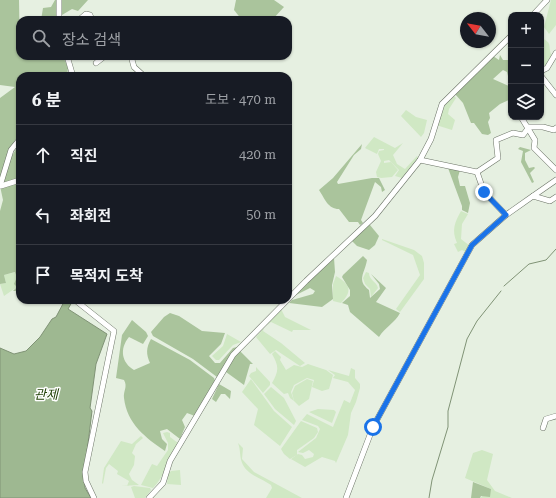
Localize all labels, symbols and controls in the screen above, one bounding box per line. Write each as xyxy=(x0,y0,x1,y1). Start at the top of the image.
north arrow xyxy=(460,12,496,48)
map controls xyxy=(508,12,544,120)
button: + xyxy=(508,12,544,48)
search box xyxy=(16,16,292,60)
icon: search xyxy=(30,27,52,49)
text: 장소 검색 xyxy=(62,31,121,49)
button: − xyxy=(508,48,544,84)
button: layers xyxy=(508,84,544,120)
text: 6 분 xyxy=(32,90,61,110)
text: 도보 · 470 m xyxy=(205,92,276,107)
icon: ahead xyxy=(32,144,54,166)
text: 직진 xyxy=(70,147,98,165)
text: 420 m xyxy=(239,147,276,162)
route end xyxy=(475,183,493,201)
icon: left xyxy=(32,204,54,226)
text: 좌회전 xyxy=(70,207,111,225)
text: 50 m xyxy=(246,207,276,222)
icon: arrive xyxy=(32,264,54,286)
text: 목적지 도착 xyxy=(70,267,143,285)
water label: 관제 xyxy=(34,387,60,402)
route start xyxy=(364,418,382,436)

